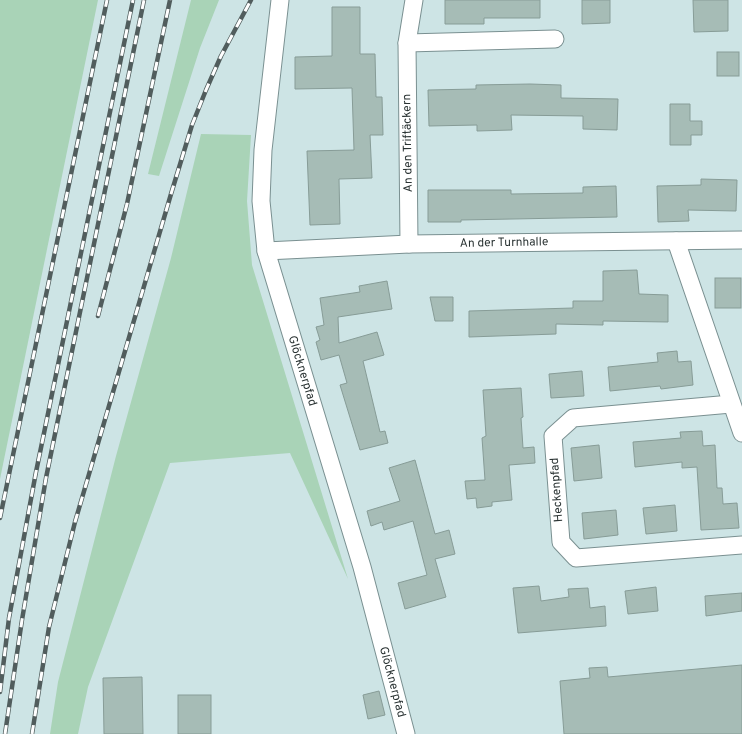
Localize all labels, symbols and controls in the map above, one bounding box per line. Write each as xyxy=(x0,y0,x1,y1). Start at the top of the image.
street label: An den Triftäckern xyxy=(399,94,417,192)
street label: An der Turnhalle xyxy=(460,234,548,252)
street label: Glöcknerpfad xyxy=(284,334,320,408)
street label: Heckenpfad xyxy=(547,457,567,523)
street label: Glöcknerpfad xyxy=(375,645,409,719)

